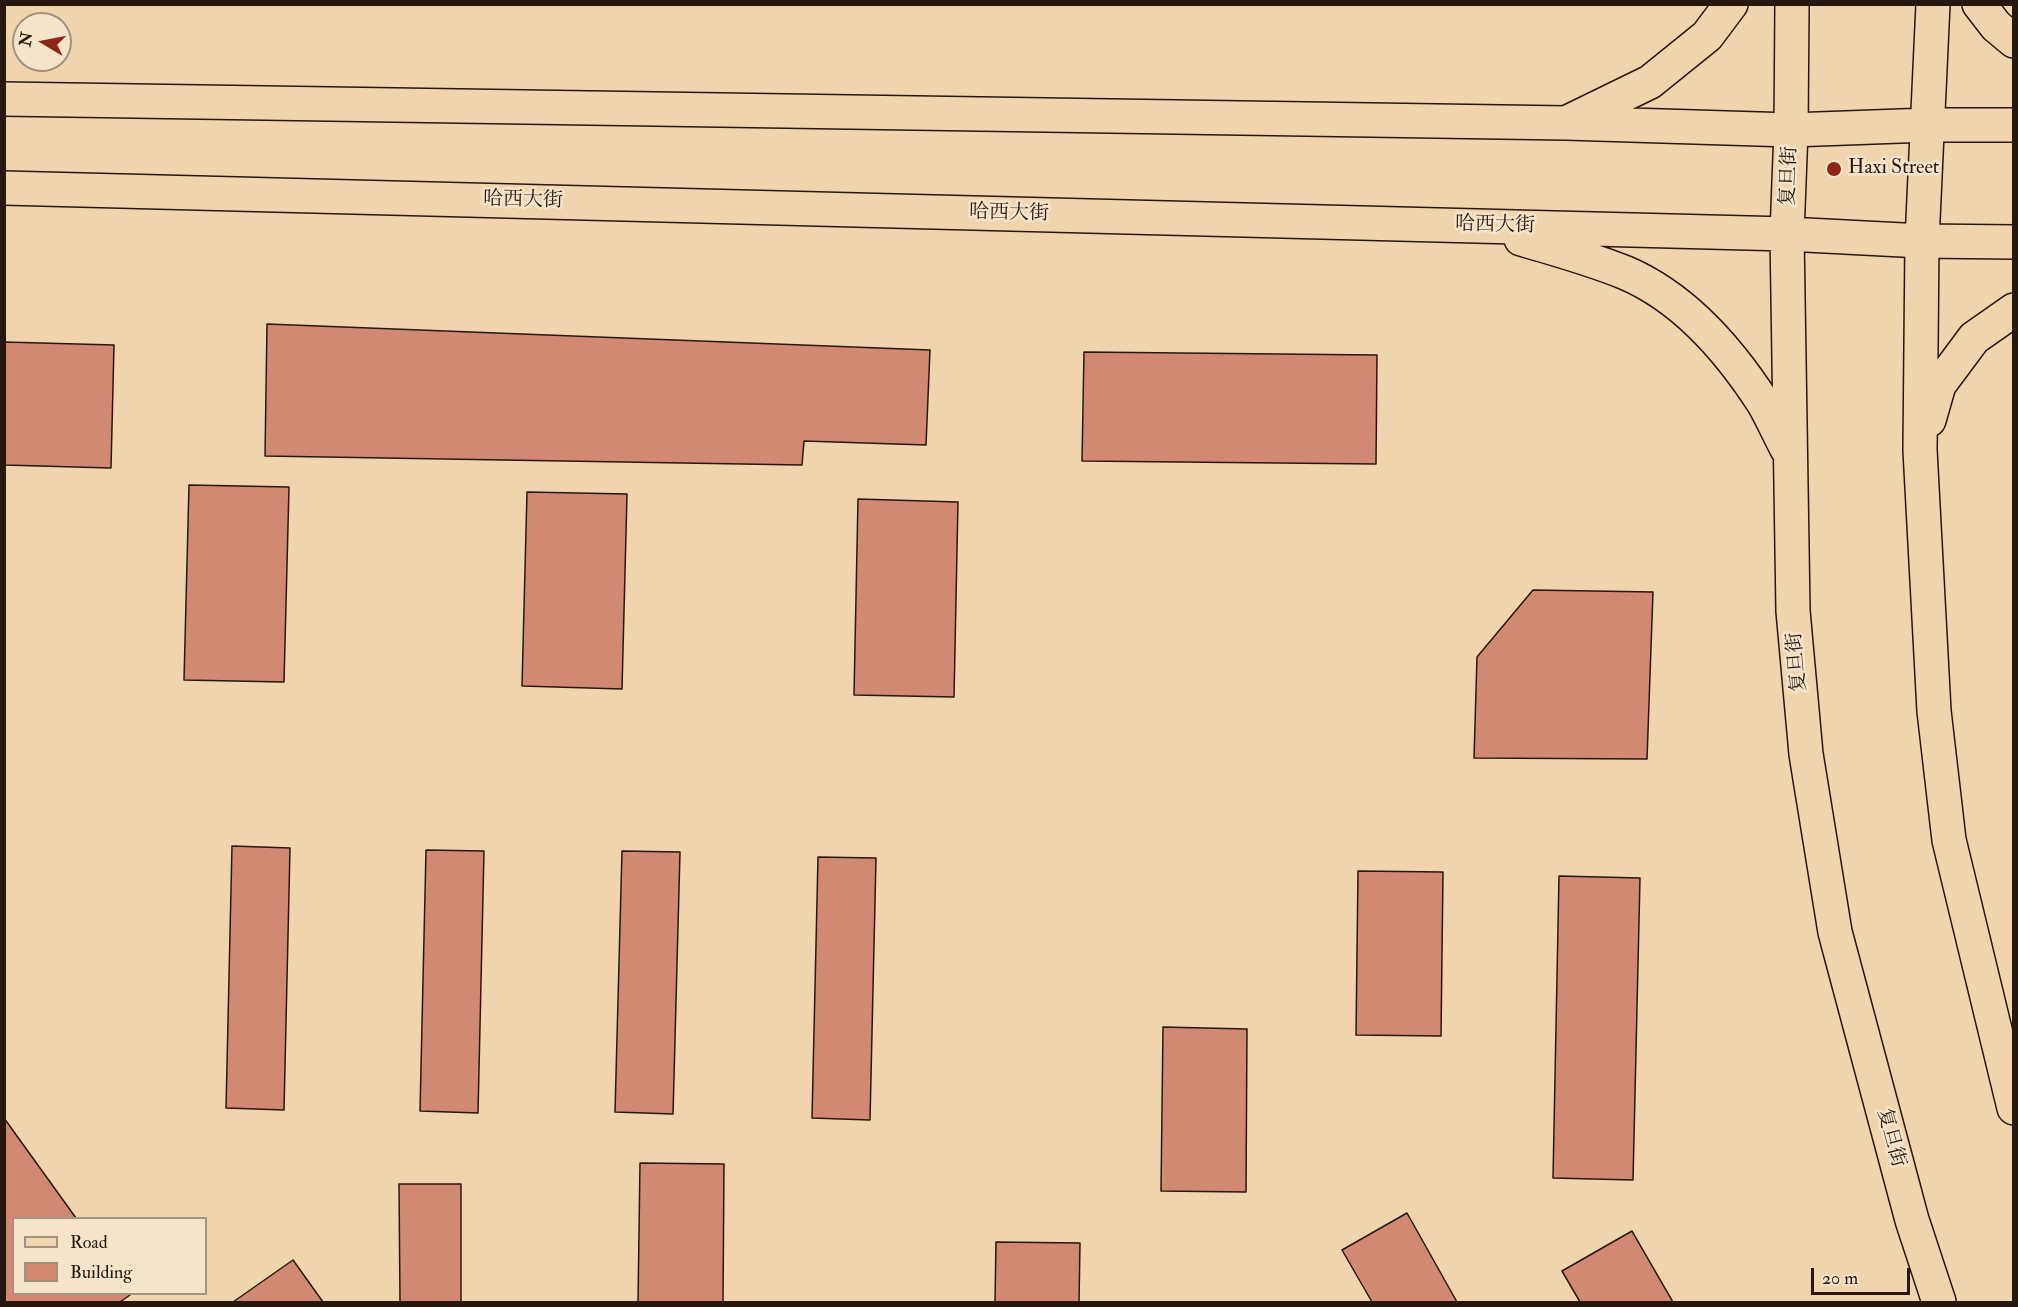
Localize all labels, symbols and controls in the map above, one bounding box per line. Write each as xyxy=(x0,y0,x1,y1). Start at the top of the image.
north arrow xyxy=(12,12,72,72)
text: N xyxy=(15,30,37,48)
street label: 复旦街 xyxy=(1777,146,1803,206)
place label: Haxi Street xyxy=(1848,157,1939,181)
marker: Haxi Street xyxy=(1825,160,1843,178)
street label: 哈西大街 xyxy=(483,188,563,214)
street label: 哈西大街 xyxy=(969,201,1049,227)
street label: 哈西大街 xyxy=(1455,213,1535,239)
street label: 复旦街 xyxy=(1783,631,1813,693)
street label: 复旦街 xyxy=(1871,1106,1909,1170)
legend xyxy=(12,1217,207,1295)
text: Road xyxy=(70,1231,108,1254)
scale bar xyxy=(1814,1256,1913,1294)
text: Building xyxy=(70,1261,132,1284)
text: 20 m xyxy=(1822,1267,1858,1290)

